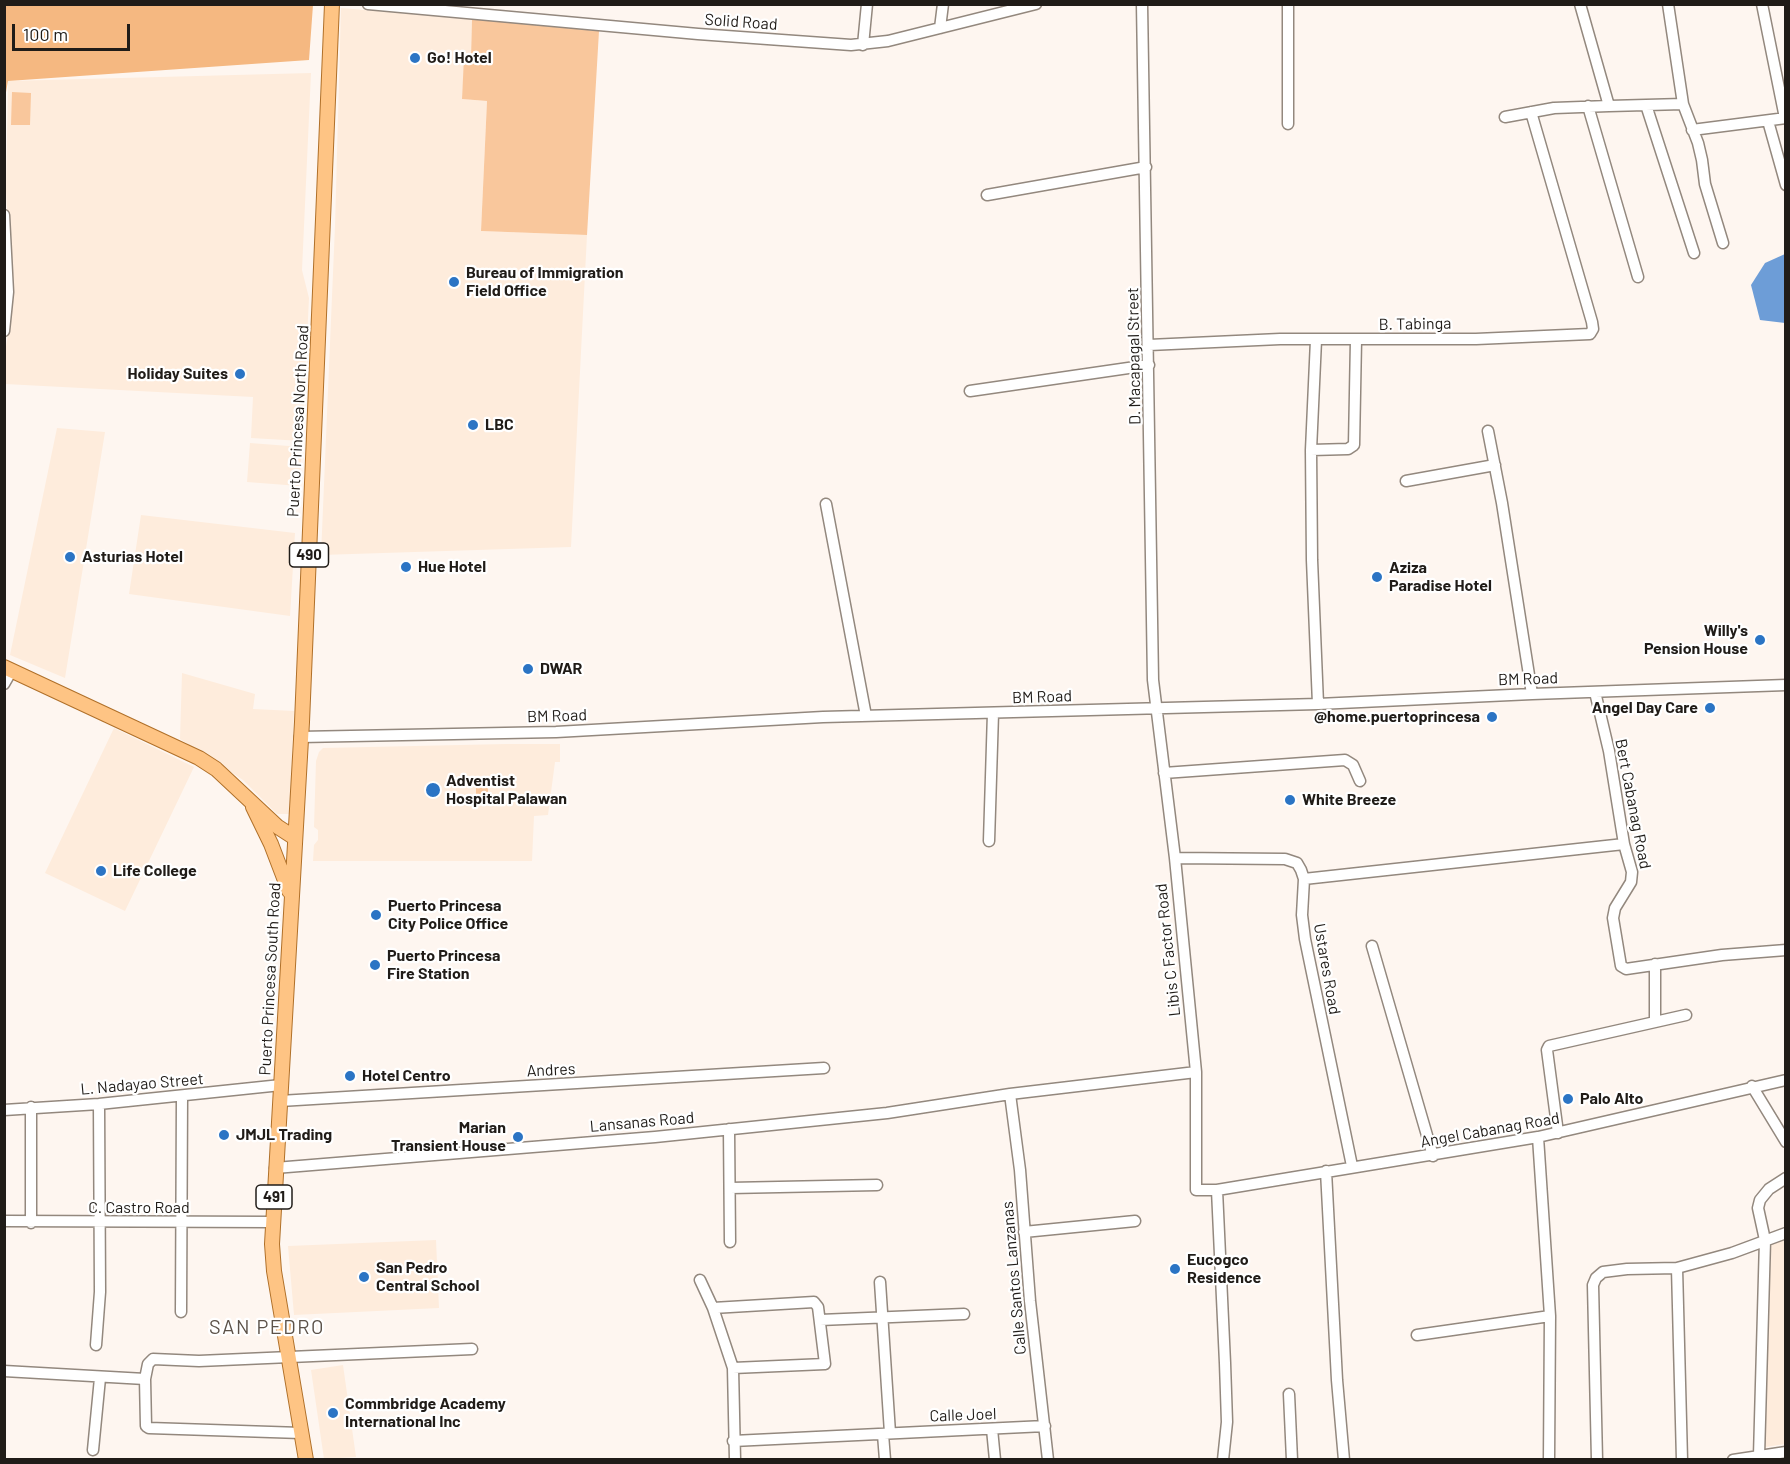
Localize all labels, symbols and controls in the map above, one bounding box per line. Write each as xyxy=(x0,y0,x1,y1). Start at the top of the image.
street label: Solid Road xyxy=(704,10,778,34)
scale bar xyxy=(15,12,134,50)
text: 100 m xyxy=(23,23,68,45)
place label: Go! Hotel xyxy=(427,48,492,68)
marker: Go! Hotel xyxy=(408,51,422,65)
place label: Bureau of Immigration Field Office xyxy=(466,263,624,301)
marker: Bureau of Immigration Field Office xyxy=(447,275,461,289)
street label: D. Macapagal Street xyxy=(1123,287,1145,425)
street label: B. Tabinga xyxy=(1379,314,1451,334)
street label: Puerto Princesa North Road xyxy=(283,324,313,518)
place label: Holiday Suites xyxy=(128,364,228,384)
marker: Holiday Suites xyxy=(233,367,247,381)
place label: LBC xyxy=(485,415,514,435)
marker: LBC xyxy=(466,418,480,432)
road number: 490 xyxy=(290,543,328,567)
place label: Asturias Hotel xyxy=(82,547,183,567)
marker: Asturias Hotel xyxy=(63,550,77,564)
place label: Hue Hotel xyxy=(418,557,486,577)
place label: Aziza Paradise Hotel xyxy=(1389,558,1492,596)
marker: Hue Hotel xyxy=(399,560,413,574)
marker: Aziza Paradise Hotel xyxy=(1370,570,1384,584)
place label: Willy's Pension House xyxy=(1644,621,1748,659)
marker: Willy's Pension House xyxy=(1753,633,1767,647)
place label: DWAR xyxy=(540,659,582,679)
marker: DWAR xyxy=(521,662,535,676)
street label: BM Road xyxy=(1498,668,1558,690)
street label: BM Road xyxy=(1012,686,1072,708)
place label: Angel Day Care xyxy=(1592,698,1698,718)
marker: Angel Day Care xyxy=(1703,701,1717,715)
street label: BM Road xyxy=(527,705,587,727)
place label: @home.puertoprincesa xyxy=(1314,707,1480,727)
marker: @home.puertoprincesa xyxy=(1485,710,1499,724)
street label: Bert Cabanag Road xyxy=(1611,737,1655,871)
place label: Adventist Hospital Palawan xyxy=(446,771,567,809)
marker: Adventist Hospital Palawan xyxy=(424,781,442,799)
place label: White Breeze xyxy=(1302,790,1396,810)
marker: White Breeze xyxy=(1283,793,1297,807)
place label: Life College xyxy=(113,861,197,881)
marker: Life College xyxy=(94,864,108,878)
street label: Puerto Princesa South Road xyxy=(255,882,285,1076)
street label: Libis C Factor Road xyxy=(1151,883,1185,1017)
place label: Puerto Princesa City Police Office xyxy=(388,896,508,934)
marker: Puerto Princesa City Police Office xyxy=(369,908,383,922)
street label: Ustares Road xyxy=(1310,922,1344,1016)
place label: Puerto Princesa Fire Station xyxy=(387,946,500,984)
marker: Puerto Princesa Fire Station xyxy=(368,958,382,972)
street label: Andres xyxy=(526,1059,576,1081)
place label: Hotel Centro xyxy=(362,1066,451,1086)
street label: L. Nadayao Street xyxy=(80,1069,204,1099)
marker: Hotel Centro xyxy=(343,1069,357,1083)
place label: Palo Alto xyxy=(1580,1089,1643,1109)
marker: Palo Alto xyxy=(1561,1092,1575,1106)
street label: Lansanas Road xyxy=(589,1108,695,1136)
street label: Angel Cabanag Road xyxy=(1419,1108,1561,1152)
place label: Marian Transient House xyxy=(391,1118,506,1156)
place label: JMJL Trading xyxy=(236,1125,332,1145)
marker: JMJL Trading xyxy=(217,1128,231,1142)
marker: Marian Transient House xyxy=(511,1130,525,1144)
road number: 491 xyxy=(256,1185,292,1209)
street label: C. Castro Road xyxy=(88,1198,190,1218)
street label: Calle Santos Lanzanas xyxy=(998,1201,1030,1355)
place label: Eucogco Residence xyxy=(1187,1250,1261,1288)
place label: San Pedro Central School xyxy=(376,1258,479,1296)
marker: Eucogco Residence xyxy=(1168,1262,1182,1276)
marker: San Pedro Central School xyxy=(357,1270,371,1284)
district label: SAN PEDRO xyxy=(209,1315,325,1339)
place label: Commbridge Academy International Inc xyxy=(345,1394,506,1432)
street label: Calle Joel xyxy=(929,1404,997,1426)
marker: Commbridge Academy International Inc xyxy=(326,1406,340,1420)

